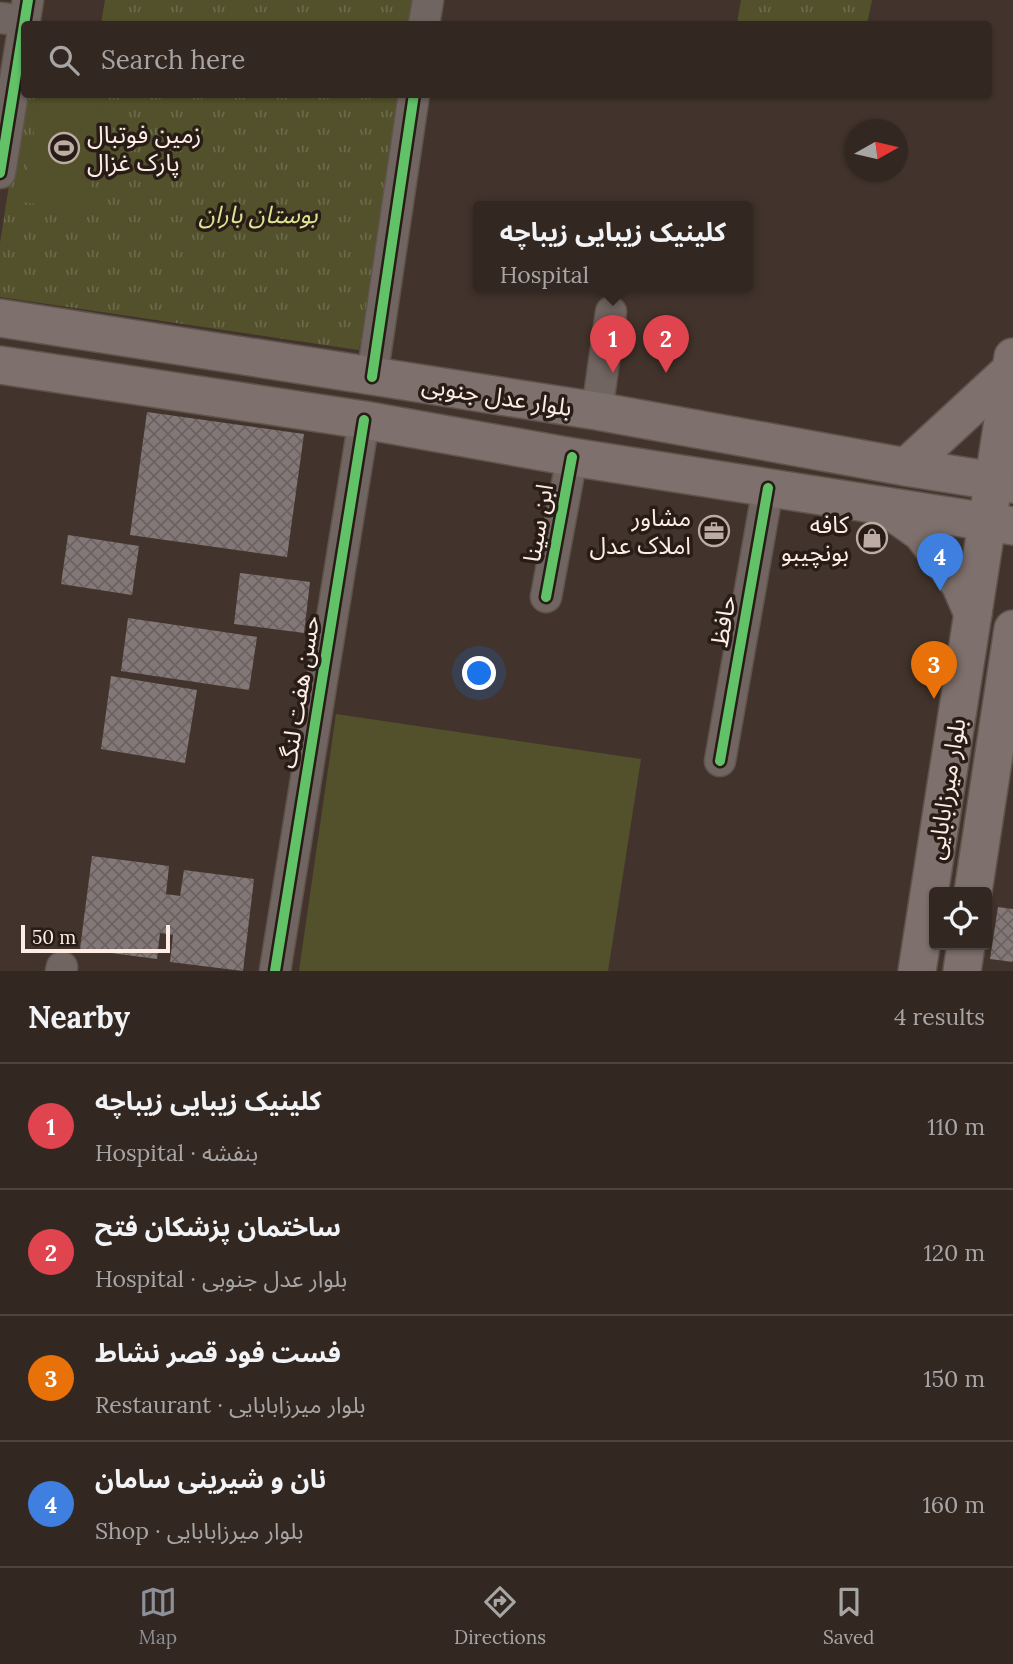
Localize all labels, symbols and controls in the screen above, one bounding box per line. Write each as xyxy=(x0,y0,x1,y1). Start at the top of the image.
search box xyxy=(21,21,992,98)
icon: search xyxy=(45,41,83,79)
text: Search here xyxy=(101,43,245,76)
place label: زمین فوتبال پارک غزال xyxy=(87,119,201,178)
north arrow xyxy=(845,119,908,182)
sports icon: زمین فوتبال پارک غزال xyxy=(47,131,81,165)
park label: بوستان باران xyxy=(198,199,318,230)
popup xyxy=(473,201,753,292)
text: کلینیک زیبایی زیباچه xyxy=(500,215,726,248)
text: Hospital xyxy=(500,260,589,289)
pin: 1 xyxy=(590,315,636,373)
pin: 2 xyxy=(643,315,689,373)
street label: بلوار عدل جنوبی xyxy=(420,369,574,423)
street label: ابن سینا xyxy=(516,481,560,565)
place label: مشاور املاک عدل xyxy=(589,502,691,561)
place label: کافه بونچیبو xyxy=(781,509,850,568)
office icon: مشاور املاک عدل xyxy=(697,514,731,548)
shop icon: کافه بونچیبو xyxy=(855,521,889,555)
pin: 4 xyxy=(917,533,963,591)
street label: حافظ xyxy=(703,593,743,649)
street label: حسن هفت لنگ xyxy=(272,613,326,771)
pin: 3 xyxy=(911,641,957,699)
your location xyxy=(462,656,496,690)
street label: بلوار میرزابابایی xyxy=(920,716,972,862)
map controls xyxy=(929,887,992,950)
button: locate xyxy=(929,887,992,950)
scale bar xyxy=(21,922,170,954)
text: 50 m xyxy=(32,925,76,949)
text: Nearby xyxy=(28,998,130,1036)
text: 4 results xyxy=(894,1002,985,1031)
text: کلینیک زیبایی زیباچه xyxy=(95,1084,321,1117)
text: 1 xyxy=(46,1112,56,1141)
text: 110 m xyxy=(927,1112,985,1141)
text: Hospital · بنفشه xyxy=(95,1138,258,1167)
text: ساختمان پزشکان فتح xyxy=(95,1210,341,1243)
text: 2 xyxy=(45,1238,57,1267)
text: 120 m xyxy=(923,1238,985,1267)
text: Hospital · بلوار عدل جنوبی xyxy=(95,1264,347,1293)
text: فست فود قصر نشاط xyxy=(95,1336,341,1369)
text: 3 xyxy=(45,1364,57,1393)
text: 150 m xyxy=(923,1364,985,1393)
text: Restaurant · بلوار میرزابابایی xyxy=(95,1390,366,1419)
text: نان و شیرینی سامان xyxy=(95,1462,326,1495)
text: 4 xyxy=(45,1490,57,1519)
text: 160 m xyxy=(922,1490,985,1519)
text: Shop · بلوار میرزابابایی xyxy=(95,1516,303,1545)
tab: Map xyxy=(139,1583,177,1649)
tab: Directions xyxy=(454,1583,546,1649)
tab: Saved xyxy=(823,1583,874,1649)

